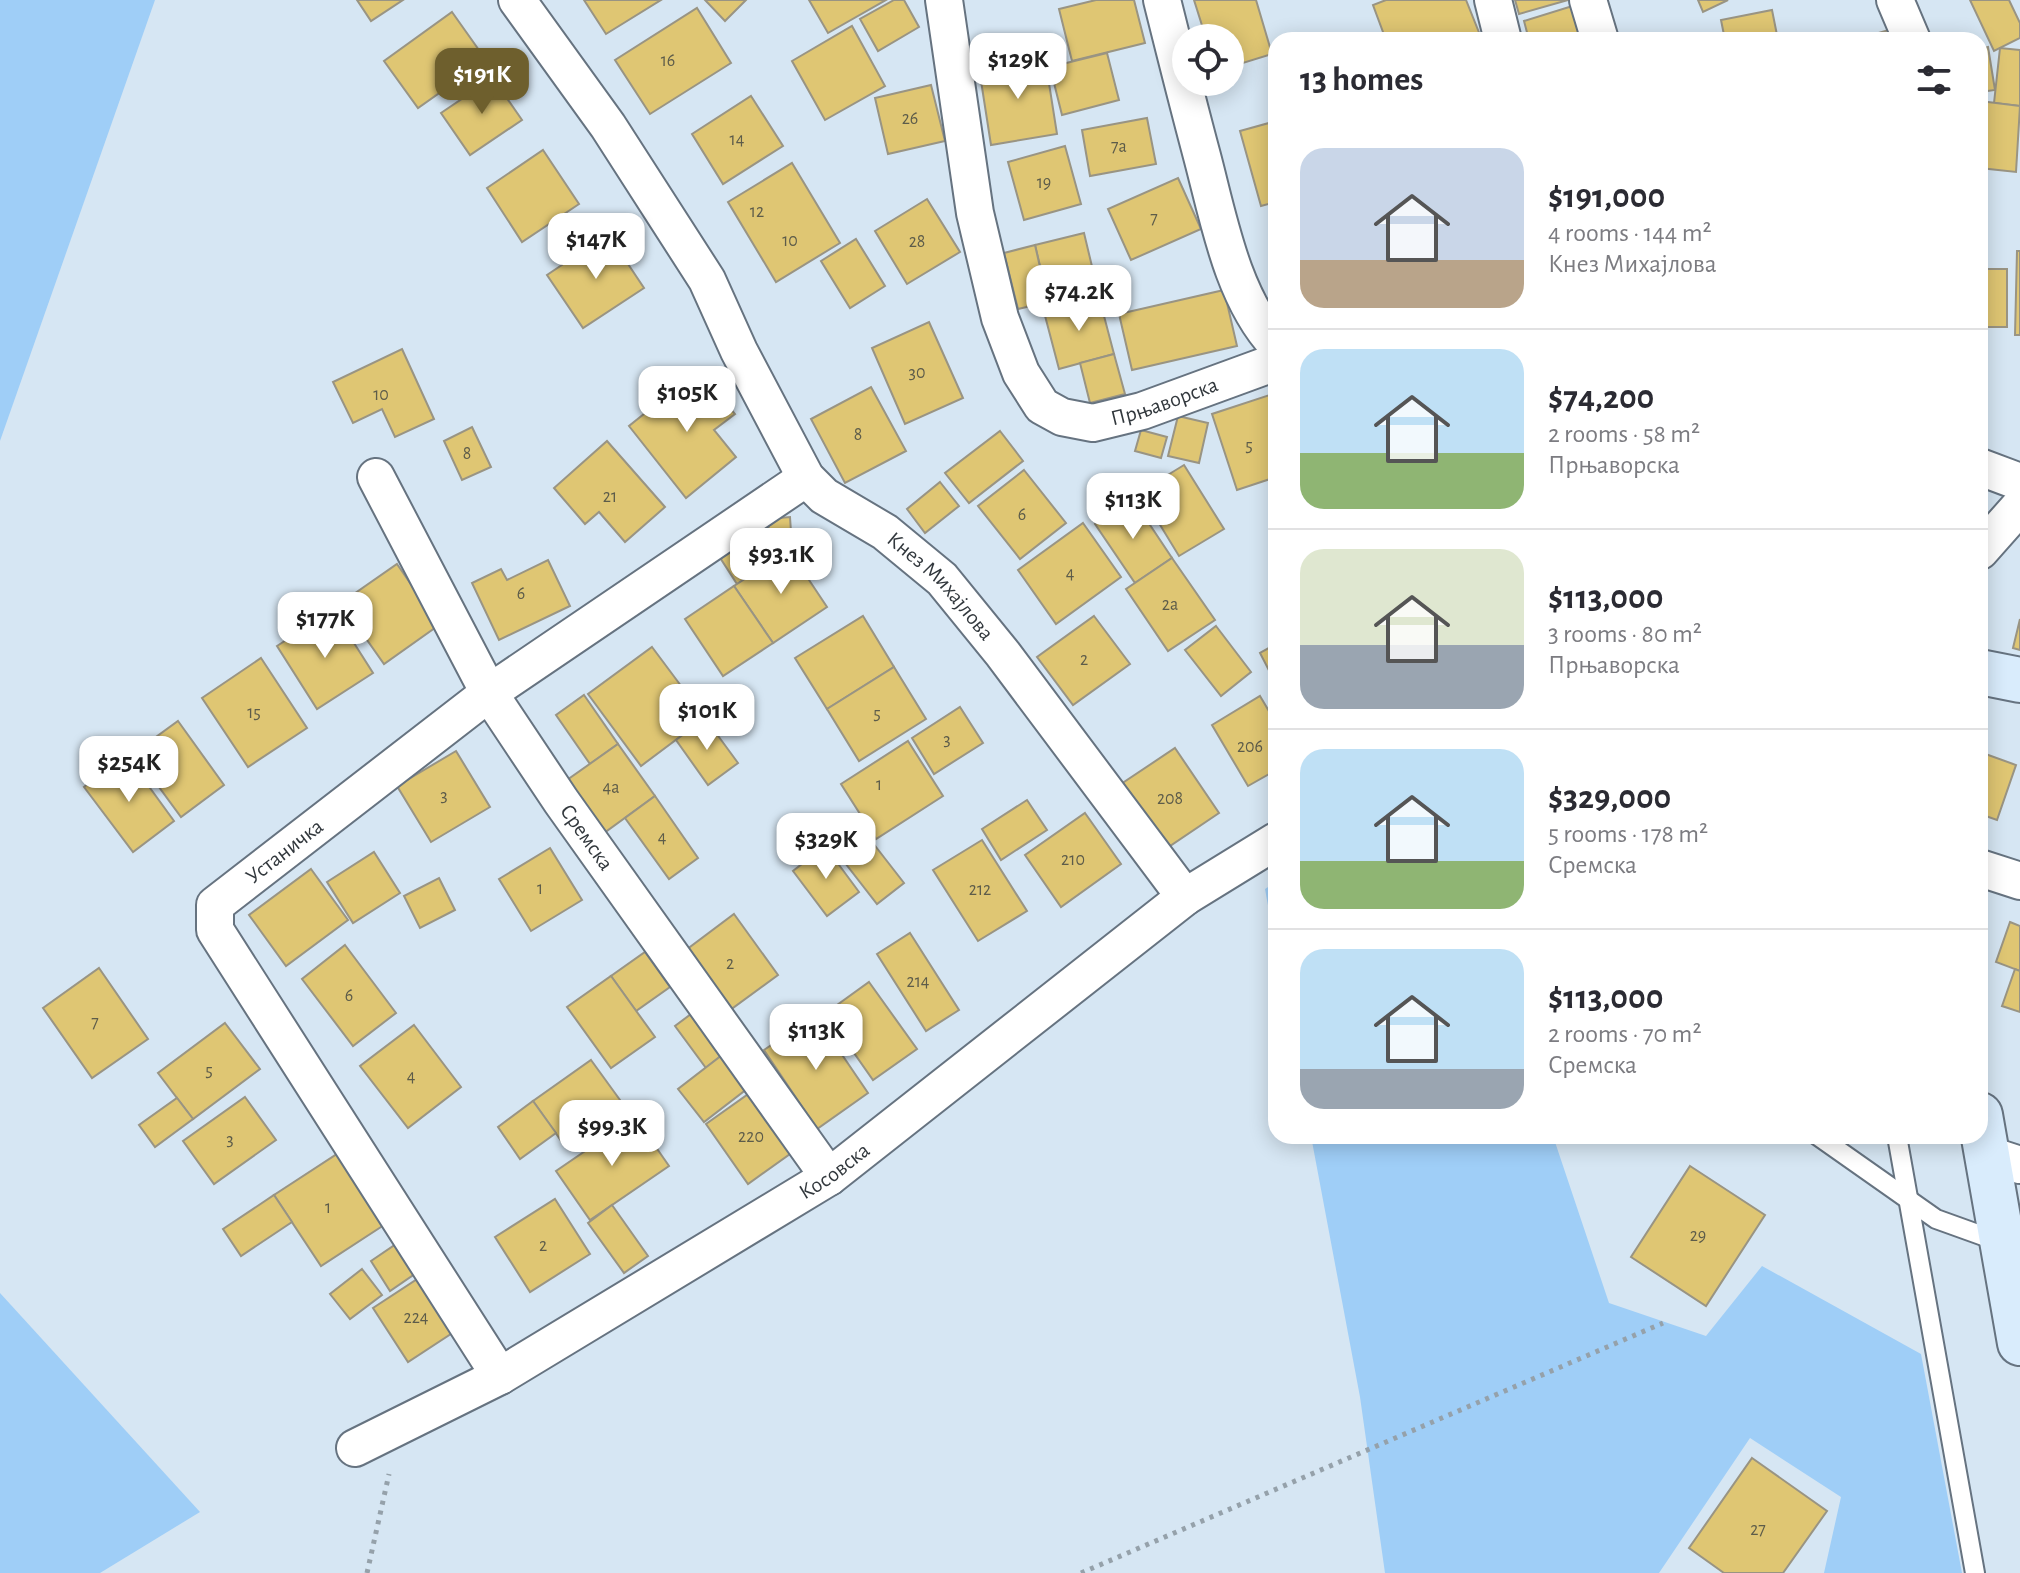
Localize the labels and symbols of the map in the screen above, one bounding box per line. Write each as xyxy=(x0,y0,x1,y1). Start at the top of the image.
pin: $129K xyxy=(962,33,1074,101)
pin: $191K xyxy=(426,48,538,116)
house number: 16 xyxy=(661,52,675,70)
house number: 26 xyxy=(902,110,918,128)
house number: 14 xyxy=(730,131,745,149)
house number: 7a xyxy=(1111,138,1127,156)
house number: 19 xyxy=(1037,174,1051,192)
house number: 12 xyxy=(750,203,764,221)
house number: 7 xyxy=(1150,210,1158,228)
pin: $147K xyxy=(540,213,652,281)
house number: 10 xyxy=(782,232,798,250)
house number: 28 xyxy=(909,233,925,251)
pin: $74.2K xyxy=(1014,265,1144,333)
house number: 30 xyxy=(909,364,925,382)
pin: $105K xyxy=(631,366,743,434)
street label: Прњаворска xyxy=(1108,373,1221,429)
house number: 10 xyxy=(373,386,389,404)
house number: 8 xyxy=(854,426,862,444)
house number: 5 xyxy=(1245,437,1253,455)
house number: 8 xyxy=(463,445,471,463)
pin: $113K xyxy=(1077,473,1189,541)
house number: 21 xyxy=(603,488,617,506)
house number: 6 xyxy=(1018,506,1026,524)
pin: $93.1K xyxy=(716,528,846,596)
street label: Кнез Михајлова xyxy=(883,528,998,644)
house number: 4 xyxy=(1066,565,1075,583)
house number: 6 xyxy=(517,585,525,603)
pin: $177K xyxy=(269,592,381,660)
house number: 2a xyxy=(1162,596,1178,614)
house number: 2 xyxy=(1080,651,1088,669)
pin: $101K xyxy=(651,684,763,752)
house number: 15 xyxy=(247,704,261,722)
house number: 5 xyxy=(873,705,881,723)
house number: 3 xyxy=(943,731,951,749)
pin: $254K xyxy=(73,736,185,804)
house number: 206 xyxy=(1237,738,1263,756)
house number: 1 xyxy=(876,776,882,794)
house number: 4a xyxy=(603,779,619,797)
house number: 3 xyxy=(440,787,448,805)
house number: 208 xyxy=(1157,790,1183,808)
street label: Сремска xyxy=(556,800,618,874)
pin: $329K xyxy=(770,813,882,881)
street label: Устаничка xyxy=(242,815,327,888)
house number: 4 xyxy=(658,829,667,847)
house number: 210 xyxy=(1061,851,1085,869)
house number: 1 xyxy=(537,880,543,898)
house number: 212 xyxy=(969,881,991,899)
house number: 2 xyxy=(726,955,734,973)
house number: 214 xyxy=(906,973,930,991)
house number: 6 xyxy=(345,987,353,1005)
pin: $113K xyxy=(760,1004,872,1072)
house number: 7 xyxy=(91,1014,99,1032)
house number: 5 xyxy=(205,1062,213,1080)
house number: 4 xyxy=(407,1068,416,1086)
pin: $99.3K xyxy=(547,1100,677,1168)
house number: 220 xyxy=(738,1128,764,1146)
house number: 3 xyxy=(226,1131,234,1149)
street label: Косовска xyxy=(795,1139,874,1203)
house number: 1 xyxy=(325,1199,331,1217)
house number: 29 xyxy=(1690,1227,1706,1245)
house number: 2 xyxy=(539,1237,547,1255)
house number: 224 xyxy=(403,1309,429,1327)
house number: 27 xyxy=(1750,1521,1766,1539)

